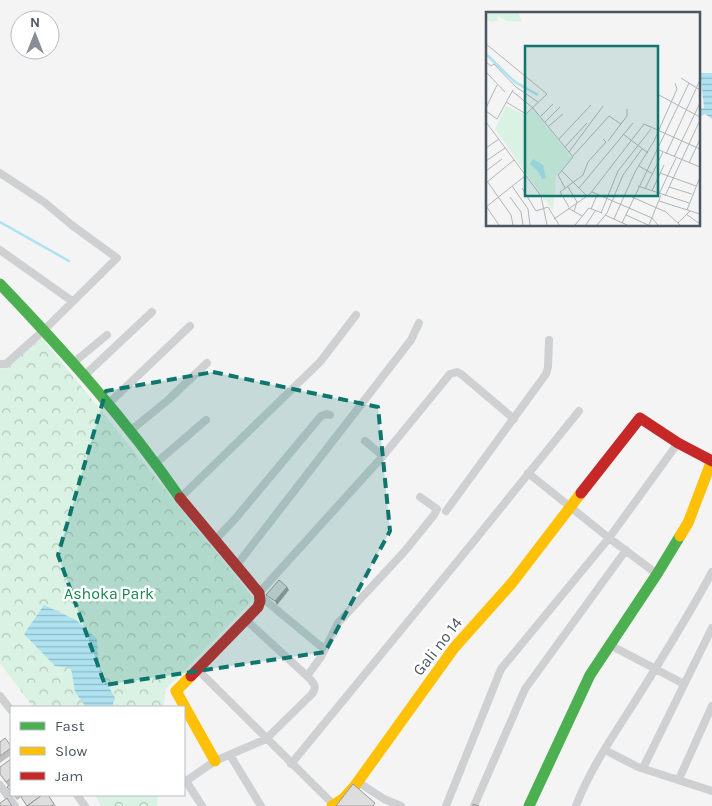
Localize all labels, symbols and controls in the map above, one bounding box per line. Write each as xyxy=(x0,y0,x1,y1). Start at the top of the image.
north arrow xyxy=(10,10,60,60)
inset map xyxy=(486,12,700,226)
text: N xyxy=(30,14,40,31)
park label: Ashoka Park xyxy=(64,584,154,603)
street label: Gali no 14 xyxy=(409,613,466,679)
legend xyxy=(10,706,185,796)
text: Fast xyxy=(55,717,85,735)
text: Slow xyxy=(55,742,87,760)
text: Jam xyxy=(55,767,83,785)

